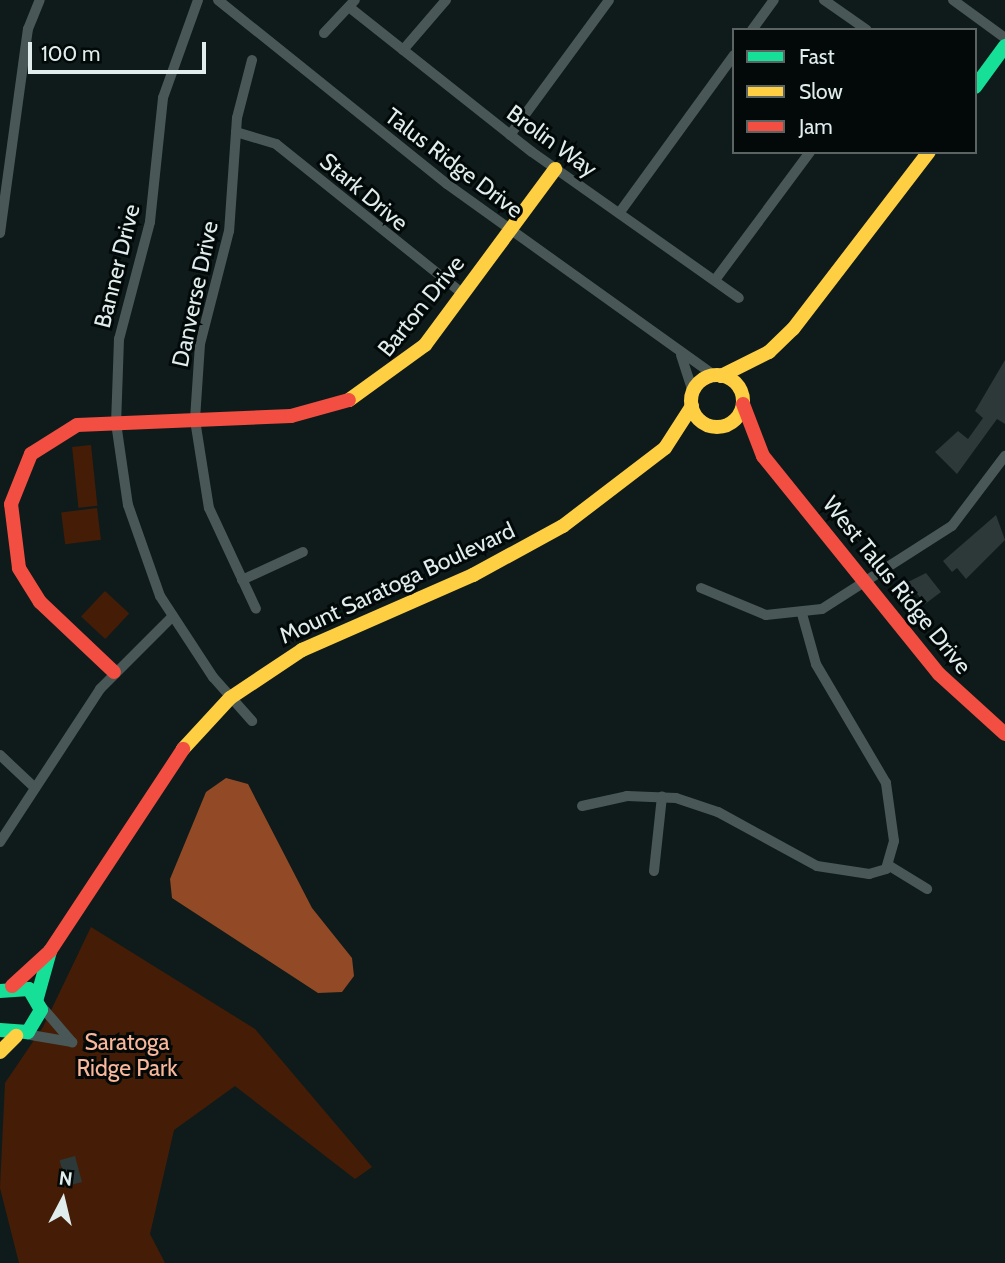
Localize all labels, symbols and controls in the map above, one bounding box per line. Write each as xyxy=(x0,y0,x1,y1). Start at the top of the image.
scale bar xyxy=(32,28,210,72)
legend xyxy=(732,28,977,154)
text: 100 m xyxy=(41,41,100,66)
text: Fast xyxy=(799,44,835,69)
text: Slow xyxy=(799,79,843,104)
street label: Brolin Way xyxy=(502,99,602,183)
street label: Talus Ridge Drive xyxy=(380,102,528,224)
text: Jam xyxy=(799,114,833,139)
street label: Stark Drive xyxy=(314,147,414,237)
street label: Banner Drive xyxy=(88,201,146,331)
street label: Danverse Drive xyxy=(166,219,224,369)
street label: Barton Drive xyxy=(372,250,470,362)
street label: West Talus Ridge Drive xyxy=(817,491,977,679)
street label: Mount Saratoga Boulevard xyxy=(275,516,519,650)
park label: Saratoga Ridge Park xyxy=(76,1028,178,1082)
north arrow xyxy=(28,1165,98,1235)
text: N xyxy=(58,1166,74,1191)

